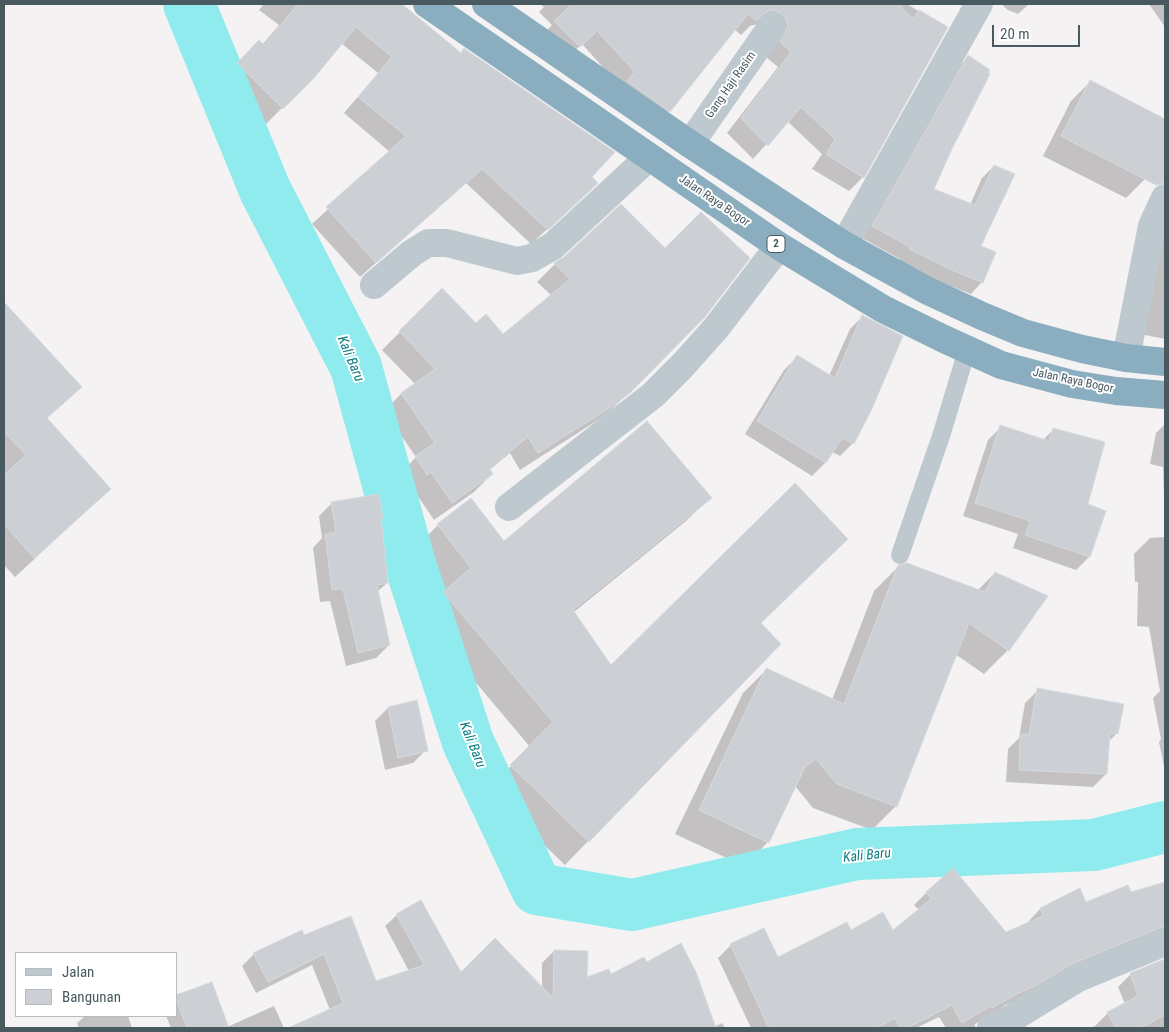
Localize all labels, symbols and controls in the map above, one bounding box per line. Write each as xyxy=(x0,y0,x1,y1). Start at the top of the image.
scale bar xyxy=(994,15,1082,47)
text: 20 m xyxy=(1000,25,1030,43)
street label: Gang Haji Rasim xyxy=(703,49,759,121)
street label: Jalan Raya Bogor xyxy=(676,172,752,230)
road number: 2 xyxy=(767,235,785,252)
water label: Kali Baru xyxy=(333,334,367,384)
street label: Jalan Raya Bogor xyxy=(1031,365,1115,397)
water label: Kali Baru xyxy=(455,720,489,770)
water label: Kali Baru xyxy=(842,845,892,867)
legend xyxy=(15,952,178,1017)
text: Jalan xyxy=(62,963,94,981)
text: Bangunan xyxy=(62,988,121,1006)

